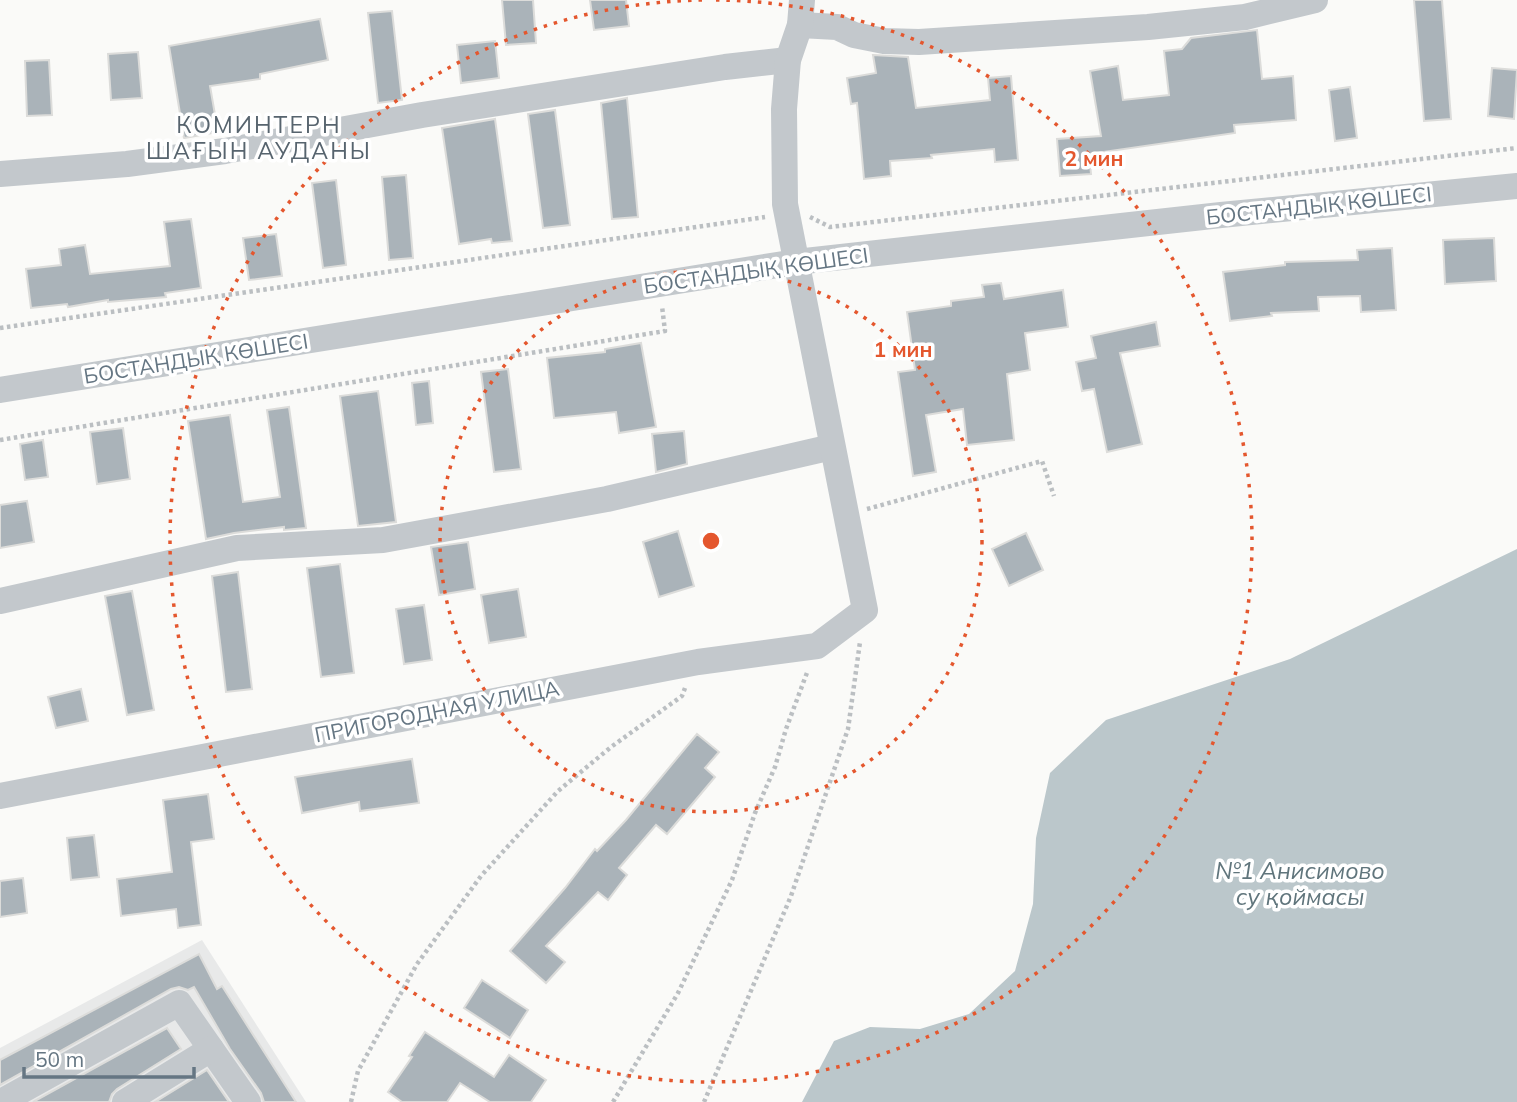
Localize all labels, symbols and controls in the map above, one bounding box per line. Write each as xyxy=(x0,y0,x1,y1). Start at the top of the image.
district label: КОМИНТЕРН ШАҒЫН АУДАНЫ xyxy=(146,110,372,165)
text: 2 мин xyxy=(1065,145,1123,171)
street label: БОСТАНДЫҚ КӨШЕСІ xyxy=(1205,180,1433,230)
street label: БОСТАНДЫҚ КӨШЕСІ xyxy=(642,241,870,299)
street label: БОСТАНДЫҚ КӨШЕСІ xyxy=(82,327,310,389)
text: 1 мин xyxy=(874,336,932,362)
centre of rings xyxy=(699,529,723,553)
street label: ПРИГОРОДНАЯ УЛИЦА xyxy=(312,674,562,747)
water label: №1 Анисимово су қоймасы xyxy=(1215,856,1385,911)
scale bar xyxy=(24,1036,194,1080)
text: 50 m xyxy=(35,1046,84,1072)

